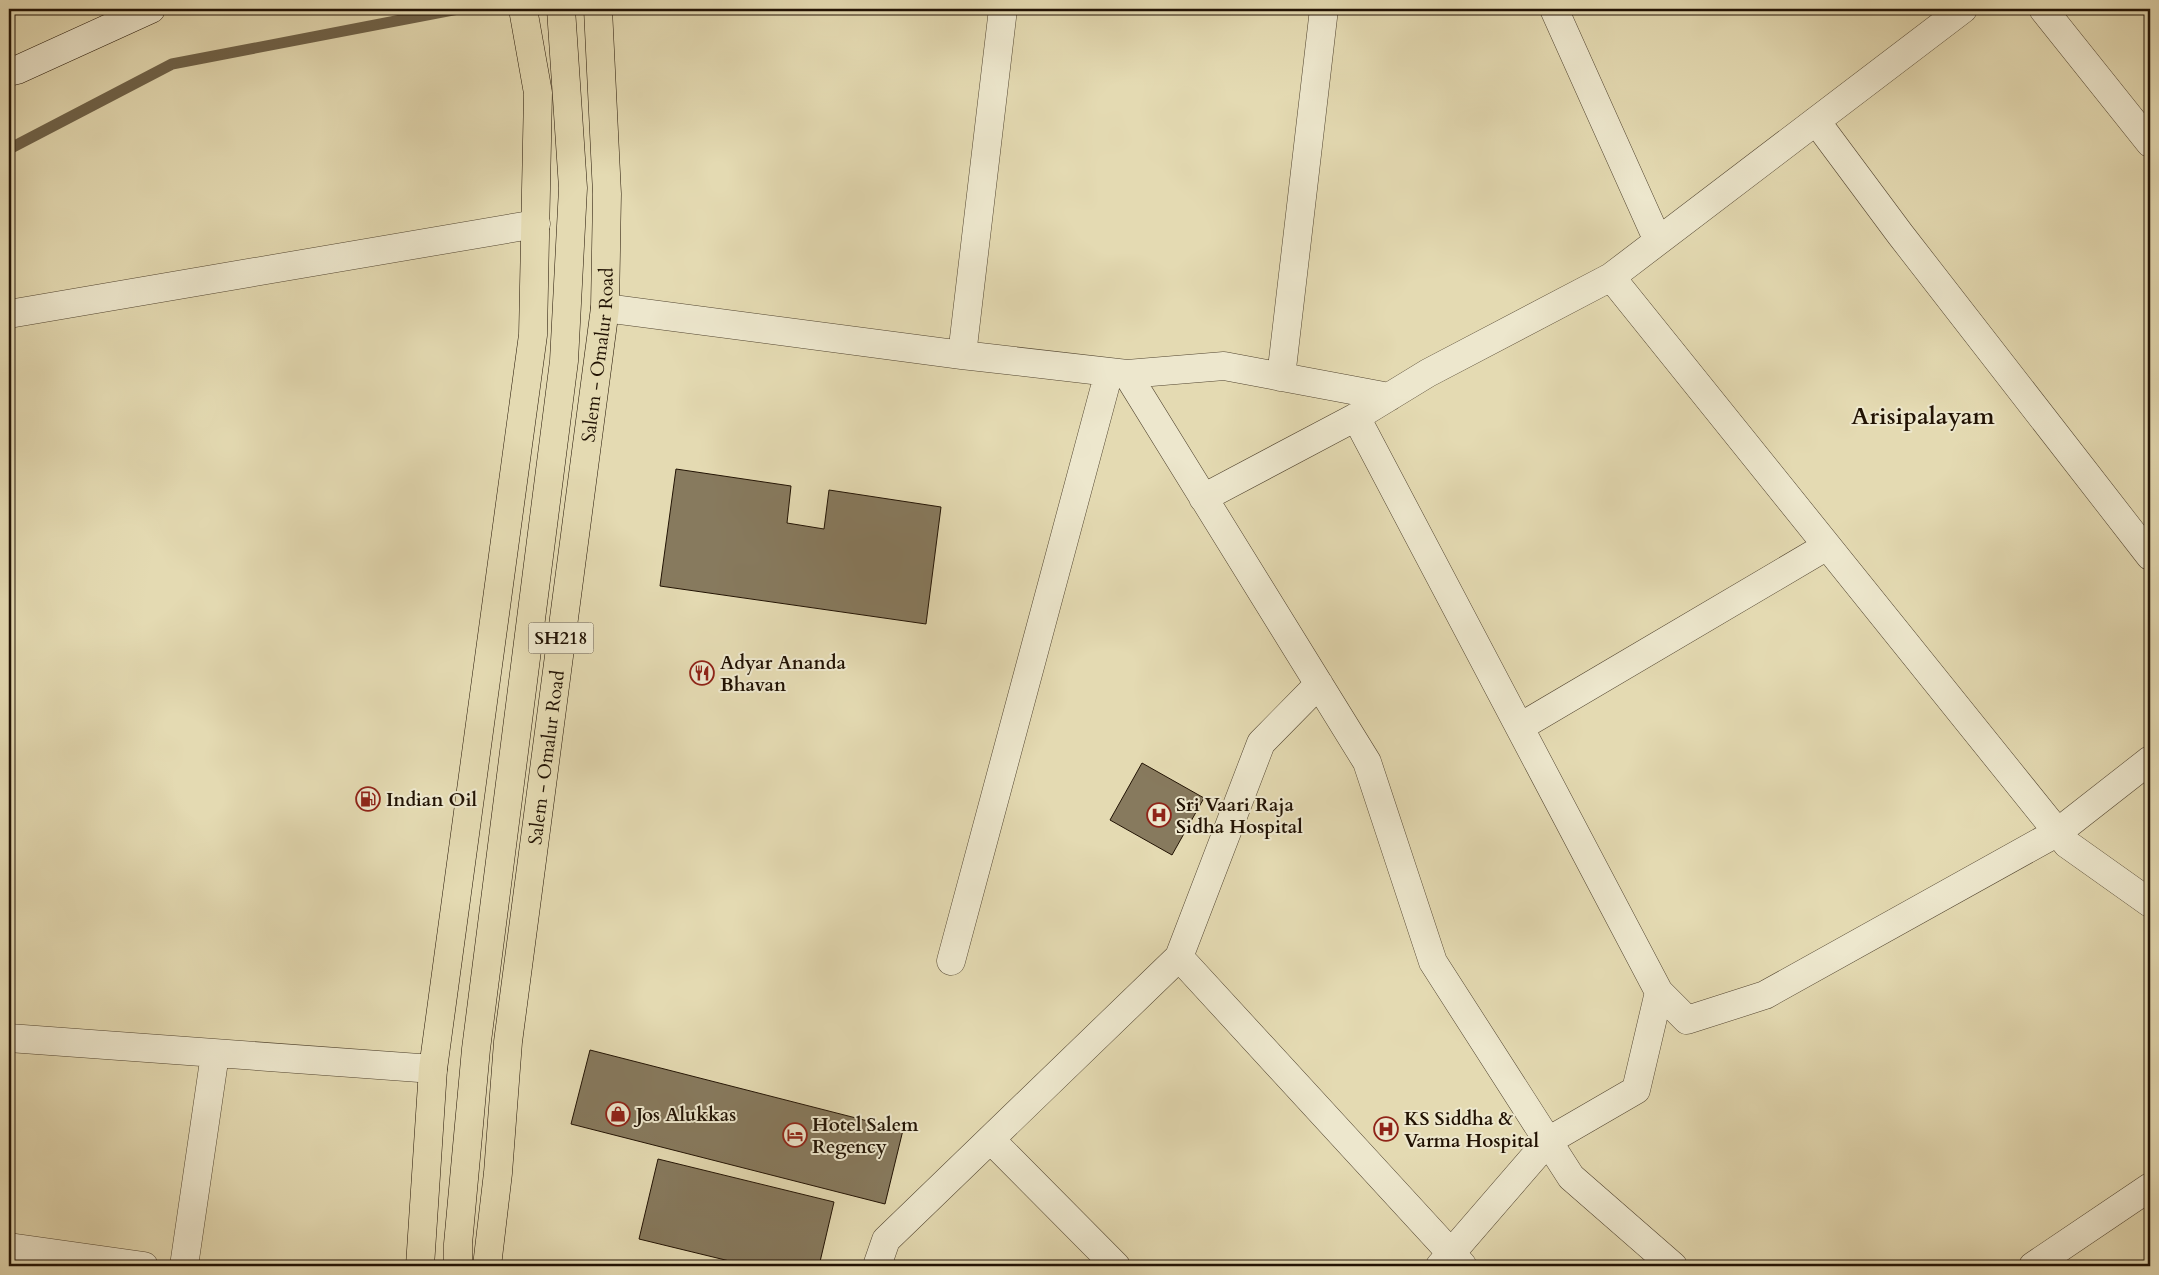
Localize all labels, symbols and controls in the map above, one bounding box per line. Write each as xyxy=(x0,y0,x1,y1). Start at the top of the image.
street label: Salem - Omalur Road xyxy=(575,267,620,444)
district label: Arisipalayam xyxy=(1851,400,1996,433)
road number: SH218 xyxy=(528,622,594,654)
place label: Adyar Ananda Bhavan xyxy=(720,650,846,698)
restaurant icon: Adyar Ananda Bhavan xyxy=(689,660,715,686)
street label: Salem - Omalur Road xyxy=(522,669,571,847)
fuel station icon: Indian Oil xyxy=(355,786,381,812)
place label: Indian Oil xyxy=(386,787,478,813)
place label: Sri Vaari Raja Sidha Hospital xyxy=(1176,792,1303,840)
hospital icon: Sri Vaari Raja Sidha Hospital xyxy=(1146,802,1172,828)
shop icon: Jos Alukkas xyxy=(605,1101,631,1127)
place label: Jos Alukkas xyxy=(633,1102,736,1128)
place label: KS Siddha & Varma Hospital xyxy=(1404,1106,1539,1154)
place label: Hotel Salem Regency xyxy=(812,1112,919,1160)
hospital icon: KS Siddha & Varma Hospital xyxy=(1373,1116,1399,1142)
hotel icon: Hotel Salem Regency xyxy=(782,1122,808,1148)

